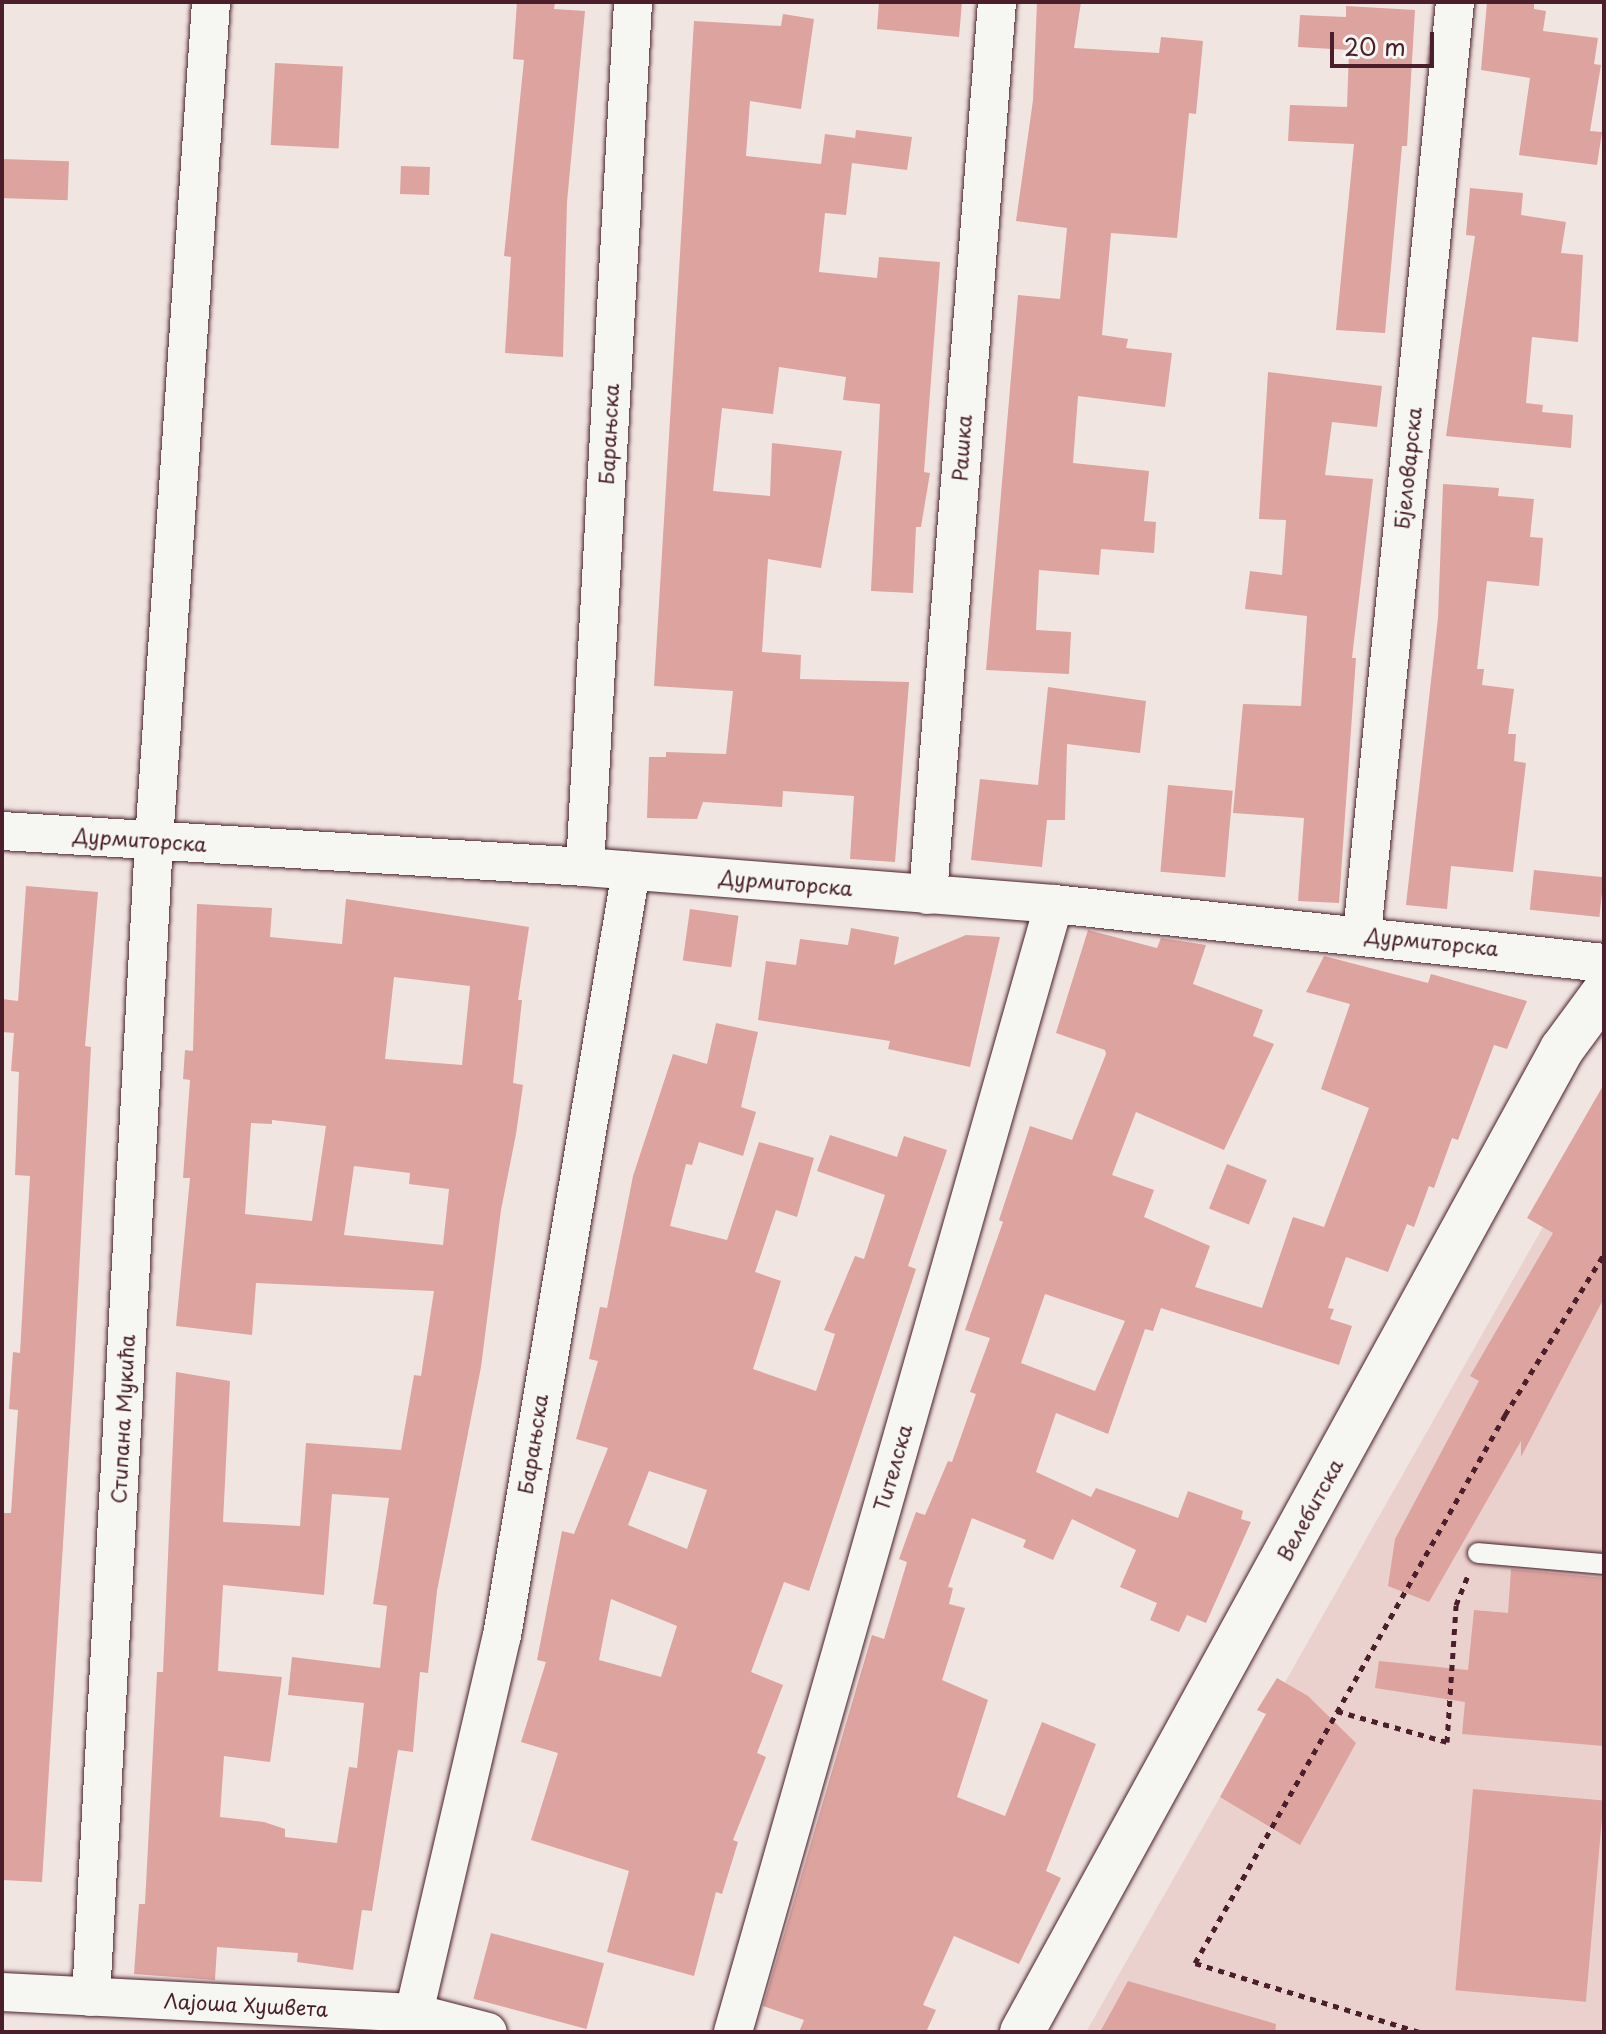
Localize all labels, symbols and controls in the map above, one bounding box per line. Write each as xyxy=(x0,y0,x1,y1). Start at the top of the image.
scale bar xyxy=(1334,16,1438,66)
text: 20 m xyxy=(1344,28,1406,64)
street label: Барањска xyxy=(594,383,624,485)
street label: Бјеловарска xyxy=(1390,406,1426,530)
street label: Рашка xyxy=(948,414,976,482)
street label: Дурмиторска xyxy=(72,823,208,857)
street label: Дурмиторска xyxy=(718,865,854,901)
street label: Дурмиторска xyxy=(1364,923,1500,961)
street label: Стипана Мукића xyxy=(107,1334,139,1504)
street label: Барањска xyxy=(513,1392,553,1496)
street label: Тителска xyxy=(869,1422,917,1514)
street label: Велебитска xyxy=(1272,1455,1348,1565)
street label: Лајоша Хушвета xyxy=(163,1989,329,2021)

